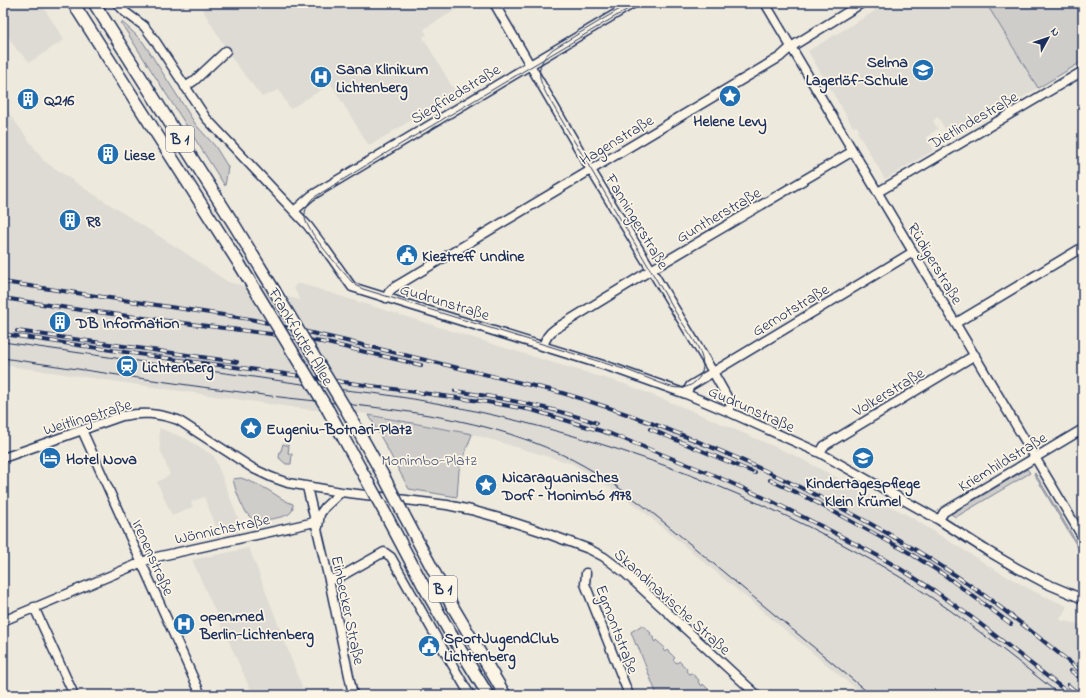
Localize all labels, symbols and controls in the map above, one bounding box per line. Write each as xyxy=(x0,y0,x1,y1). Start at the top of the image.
north arrow xyxy=(1028,18,1068,58)
text: N xyxy=(1046,24,1063,40)
place label: Selma Lagerlöf-Schule xyxy=(806,51,909,94)
school or university icon: Selma Lagerlöf-Schule xyxy=(910,57,936,83)
place label: Sana Klinikum Lichtenberg xyxy=(336,58,429,101)
street label: Siegfriedstraße xyxy=(407,58,506,131)
hospital icon: Sana Klinikum Lichtenberg xyxy=(308,64,334,90)
place icon: Helene Levy xyxy=(717,83,743,109)
street label: Dietlindestraße xyxy=(924,85,1024,156)
building icon: Q216 xyxy=(15,86,41,112)
place label: Q216 xyxy=(44,89,75,113)
street label: Hagenstraße xyxy=(575,109,659,172)
place label: Helene Levy xyxy=(693,110,767,135)
road number: B 1 xyxy=(166,126,194,152)
building icon: Liese xyxy=(95,141,121,167)
place label: Liese xyxy=(124,144,156,168)
street label: Fanningerstraße xyxy=(598,169,675,275)
street label: Guntherstraße xyxy=(672,181,767,250)
building icon: R8 xyxy=(57,207,83,233)
place label: R8 xyxy=(85,210,101,234)
street label: Rüdigerstraße xyxy=(900,219,969,310)
public building icon: Kieztreff Undine xyxy=(394,242,420,268)
place label: Kieztreff Undine xyxy=(422,245,525,269)
street label: Gudrunstraße xyxy=(397,278,493,328)
street label: Gernotstraße xyxy=(748,278,835,343)
street label: Frankfurter Allee xyxy=(261,283,339,391)
building icon: DB Information xyxy=(47,309,73,335)
place label: DB Information xyxy=(75,312,180,336)
station icon: Lichtenberg xyxy=(114,353,140,379)
place label: Lichtenberg xyxy=(142,356,214,381)
street label: Volkerstraße xyxy=(848,361,930,424)
street label: Gudrunstraße xyxy=(704,380,799,440)
street label: Weitlingstraße xyxy=(40,393,135,443)
place icon: Eugeniu-Botnari-Platz xyxy=(238,415,264,441)
place label: Eugeniu-Botnari-Platz xyxy=(266,418,413,443)
street label: Kriemhildstraße xyxy=(954,426,1053,499)
hotel icon: Hotel Nova xyxy=(37,445,63,471)
school or university icon: Kindertagespflege Klein Krümel xyxy=(850,445,876,471)
place label: Hotel Nova xyxy=(66,448,137,472)
park label: Monimbo-Platz xyxy=(381,449,477,473)
place label: Nicaraguanisches Dorf – Monimbó 1978 xyxy=(501,466,632,508)
place icon: Nicaraguanisches Dorf – Monimbó 1978 xyxy=(473,472,499,498)
place label: Kindertagespflege Klein Krümel xyxy=(806,472,921,514)
street label: Wönnichstraße xyxy=(173,508,273,552)
street label: Irenenstraße xyxy=(125,516,180,601)
street label: Skandinavische Straße xyxy=(608,543,736,662)
street label: Einbecker Straße xyxy=(324,554,371,668)
road number: B 1 xyxy=(429,576,457,602)
street label: Egmontstraße xyxy=(588,582,644,678)
place label: open.med Berlin-Lichtenberg xyxy=(199,605,314,648)
hospital icon: open.med Berlin-Lichtenberg xyxy=(171,611,197,637)
place label: SportJugendClub Lichtenberg xyxy=(444,627,559,670)
public building icon: SportJugendClub Lichtenberg xyxy=(416,633,442,659)

